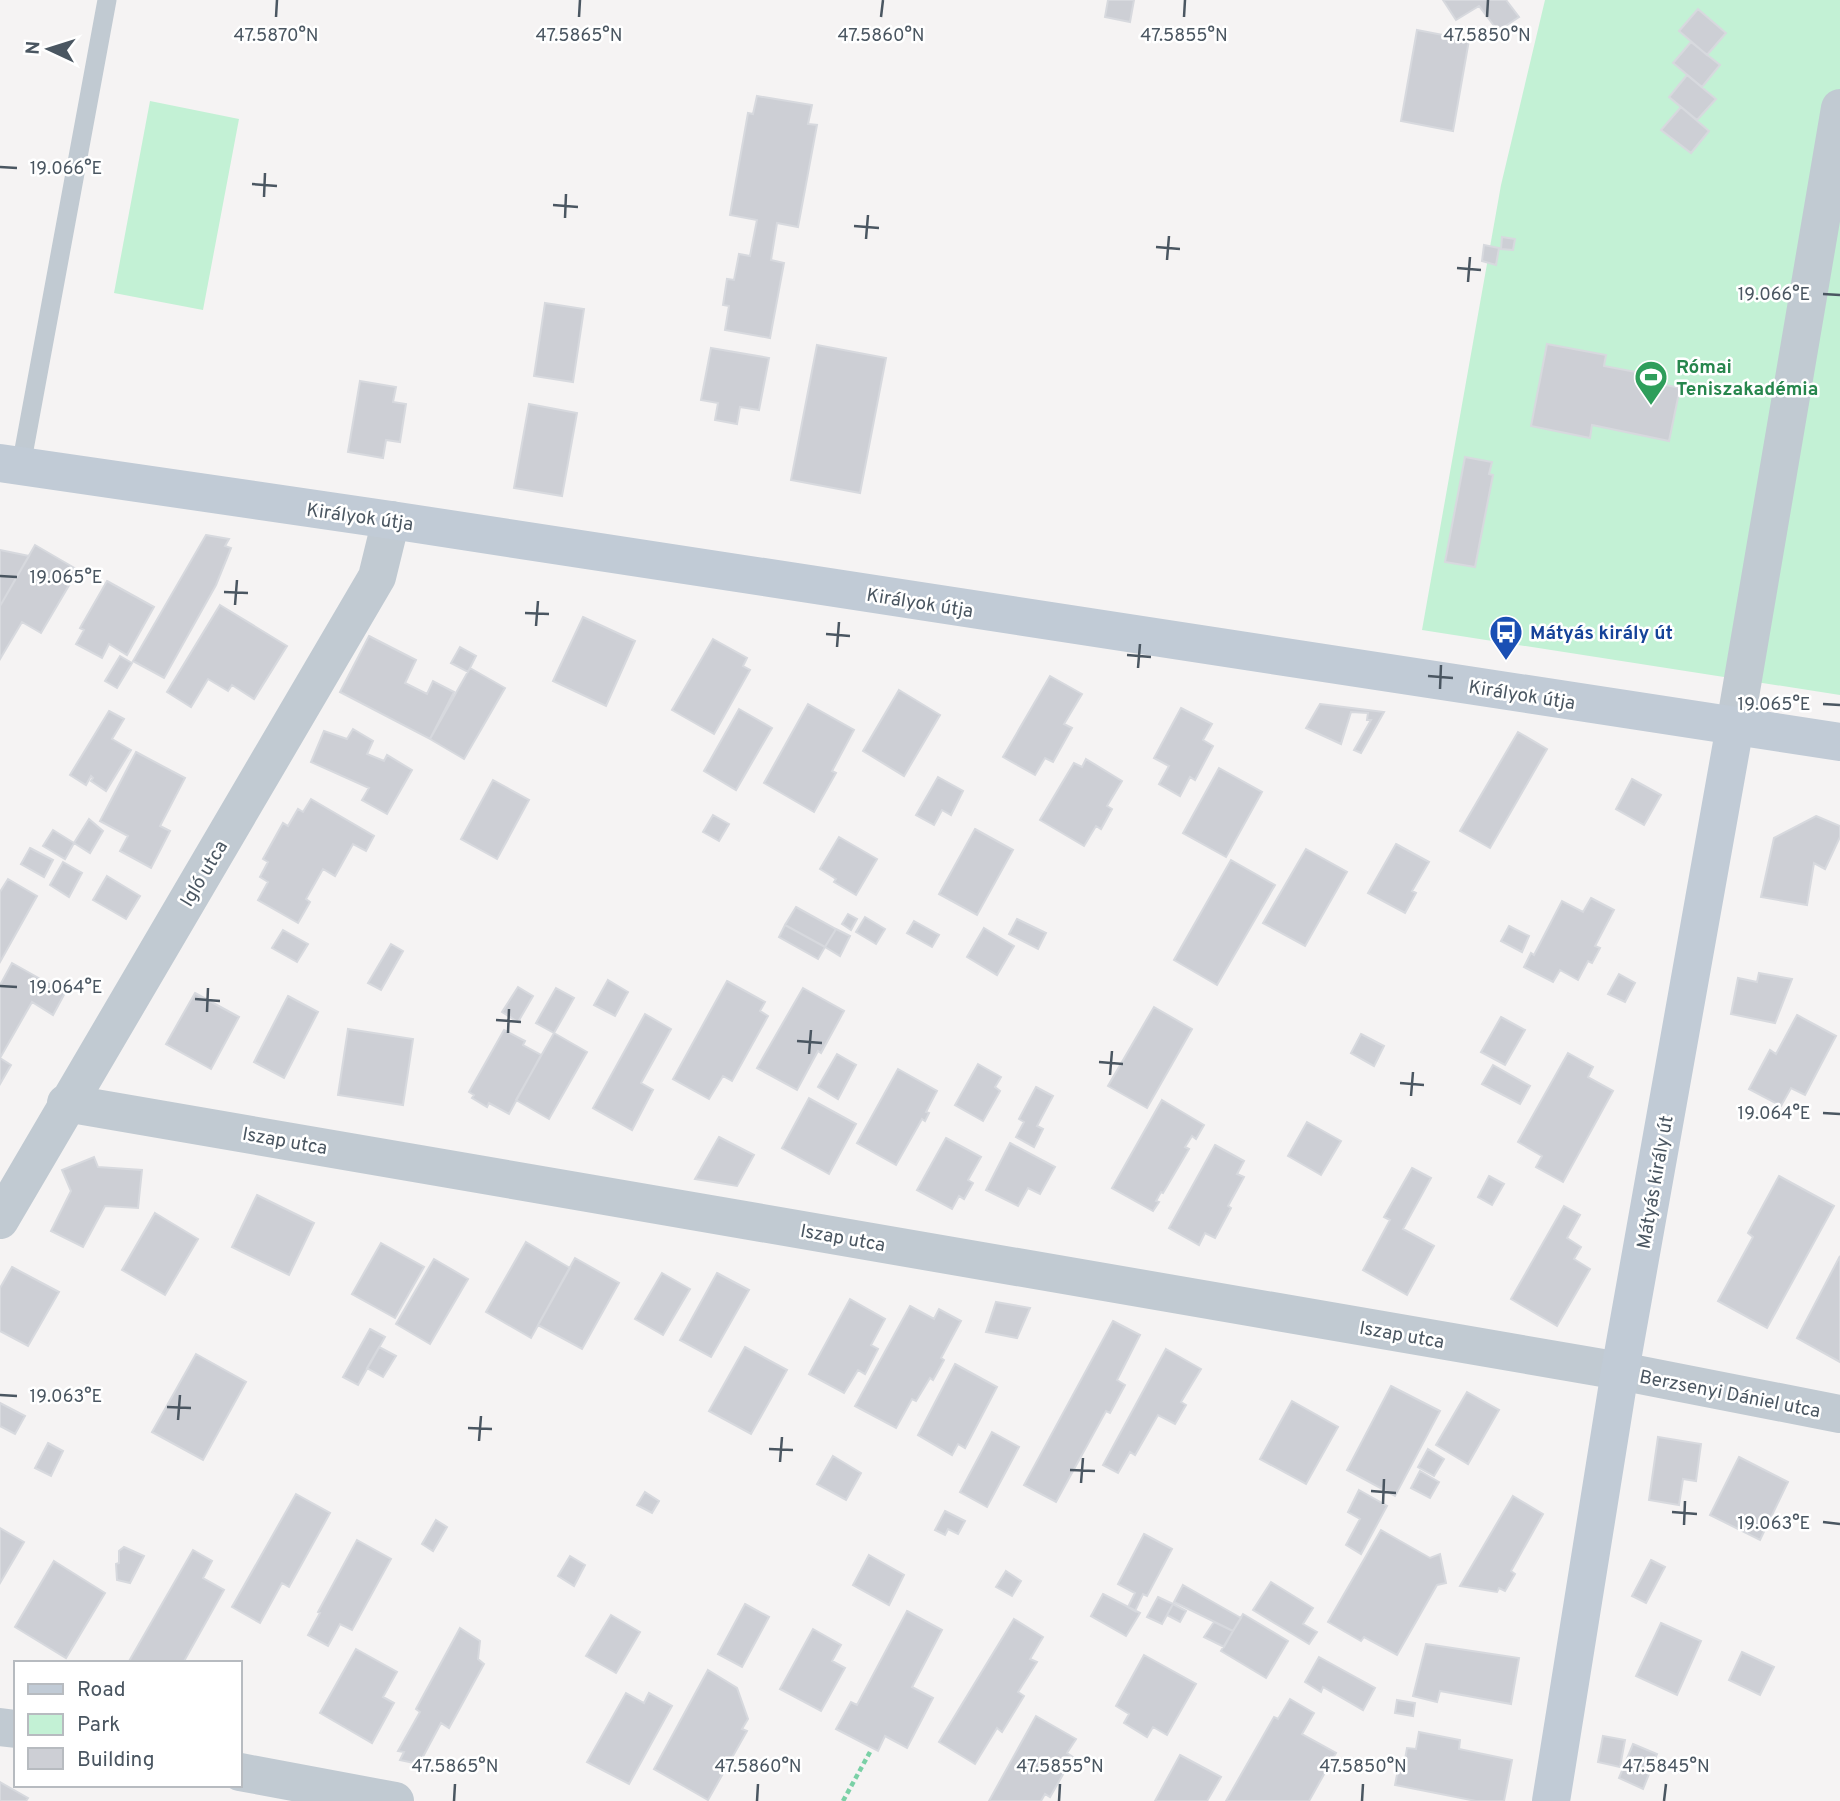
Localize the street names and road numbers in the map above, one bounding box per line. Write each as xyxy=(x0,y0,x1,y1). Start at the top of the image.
street label: Királyok útja xyxy=(305,499,415,537)
street label: Királyok útja xyxy=(865,584,975,624)
street label: Királyok útja xyxy=(1467,676,1577,716)
street label: Igló utca xyxy=(176,836,234,912)
street label: Mátyás király út xyxy=(1632,1114,1680,1251)
street label: Iszap utca xyxy=(240,1123,329,1161)
street label: Iszap utca xyxy=(798,1220,887,1258)
street label: Iszap utca xyxy=(1357,1317,1446,1355)
street label: Berzsenyi Dániel utca xyxy=(1637,1366,1822,1424)

